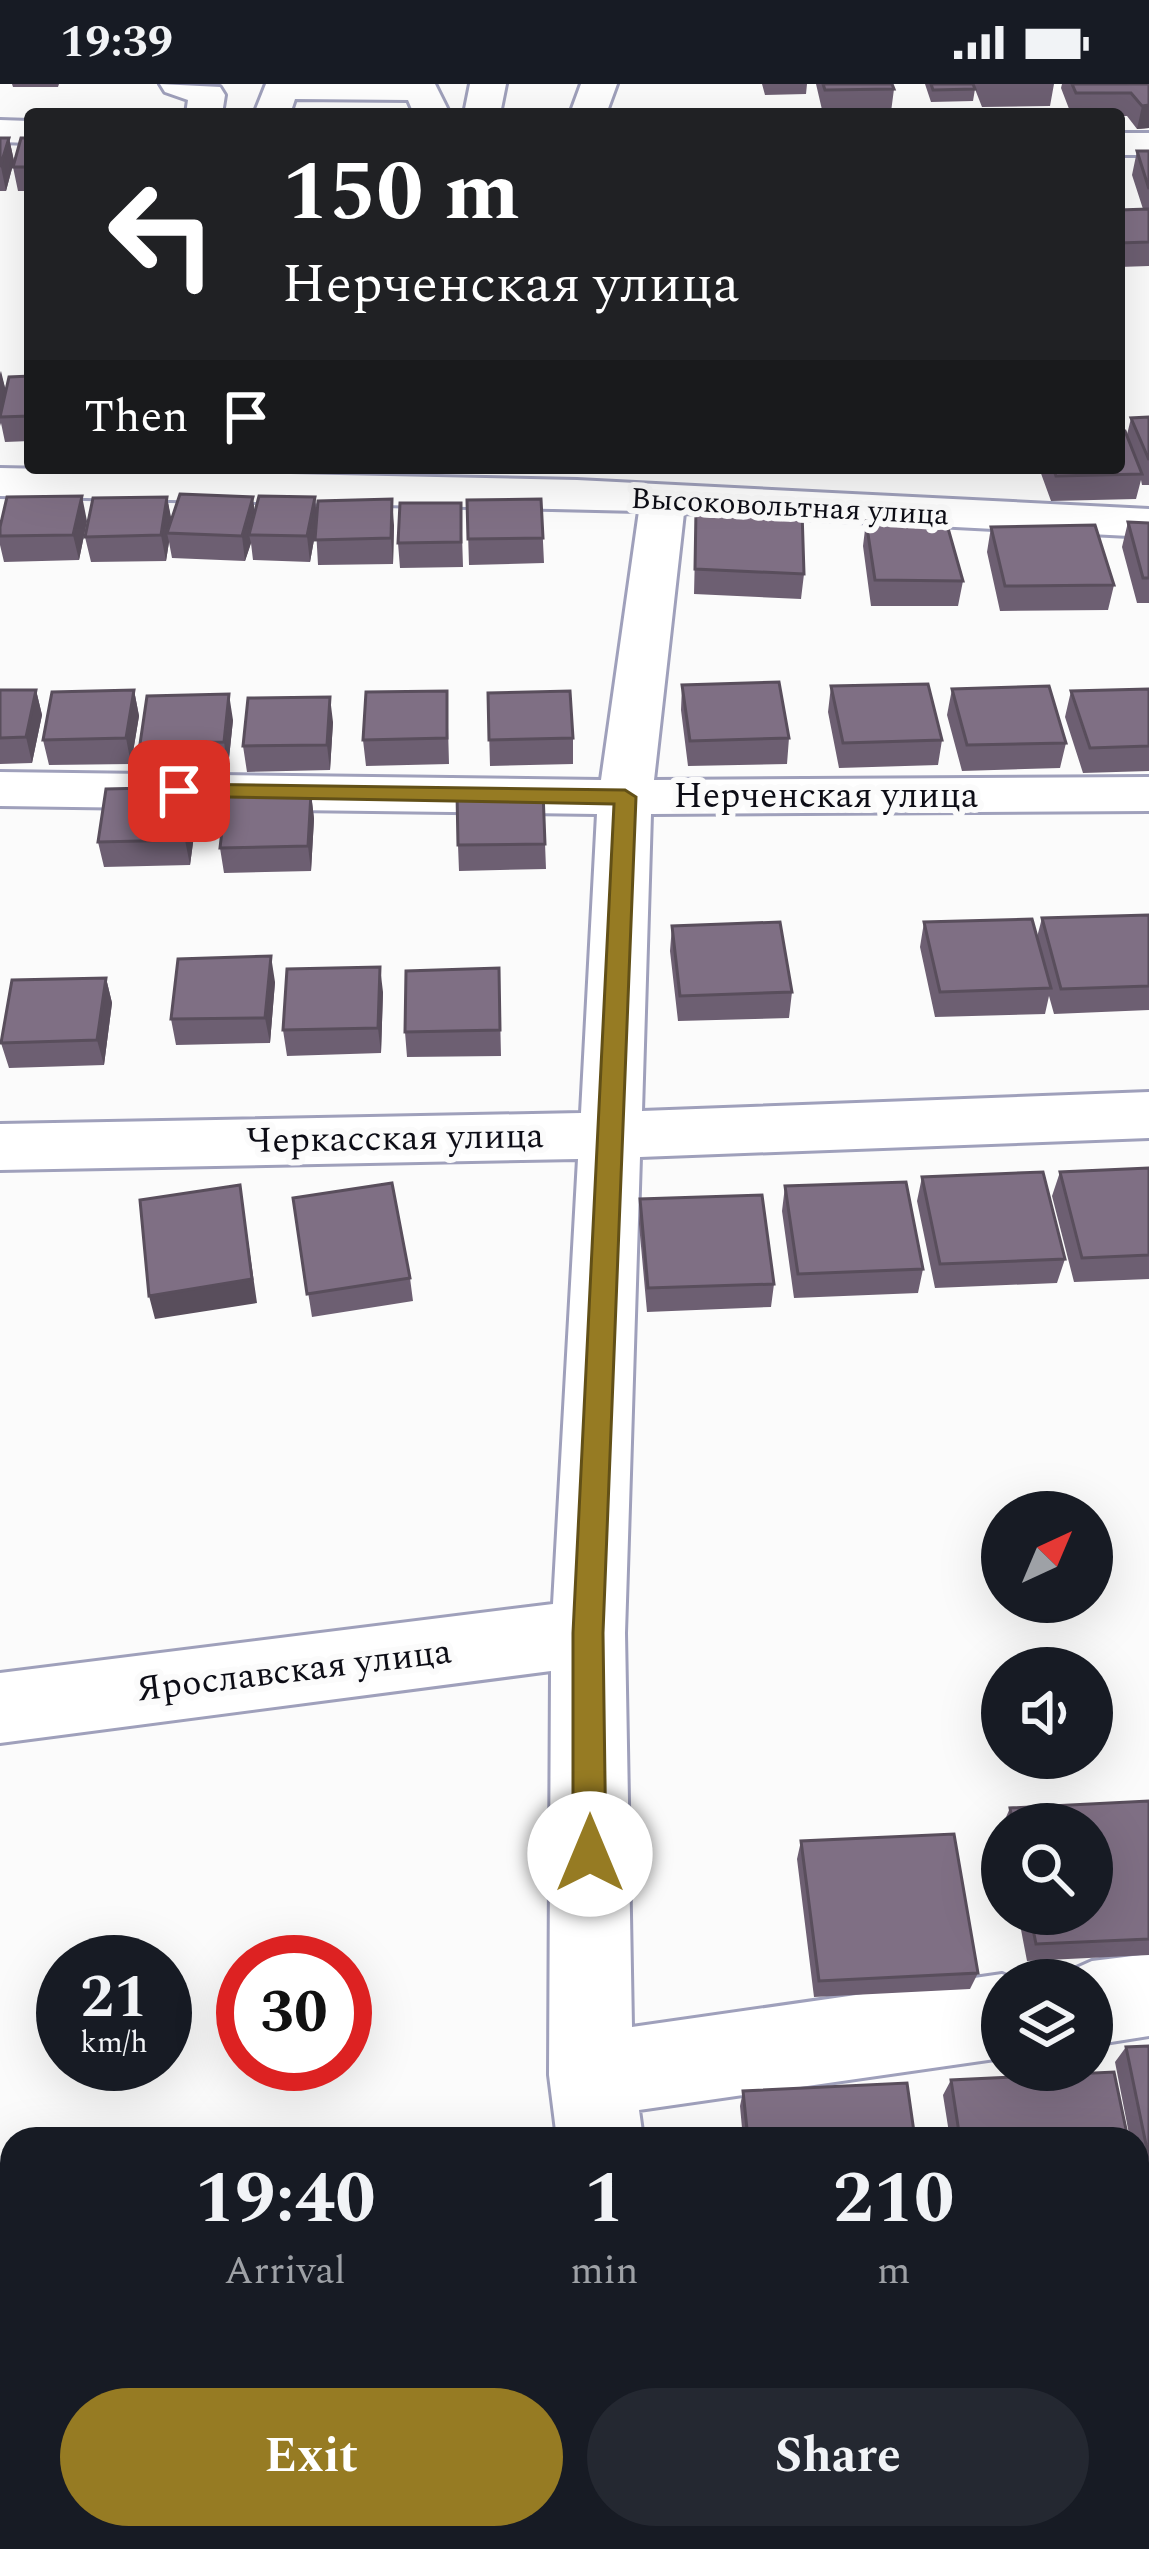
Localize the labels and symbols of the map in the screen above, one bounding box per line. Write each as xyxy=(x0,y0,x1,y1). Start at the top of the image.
street label: Высоковольтная улица xyxy=(630,476,950,538)
pin xyxy=(128,740,230,842)
street label: Нерченская улица xyxy=(674,769,979,824)
street label: Черкасская улица xyxy=(245,1109,545,1169)
north arrow xyxy=(981,1491,1113,1623)
street label: Ярославская улица xyxy=(133,1624,455,1718)
position arrow xyxy=(527,1791,653,1917)
speed limit sign: 30 xyxy=(216,1935,372,2091)

